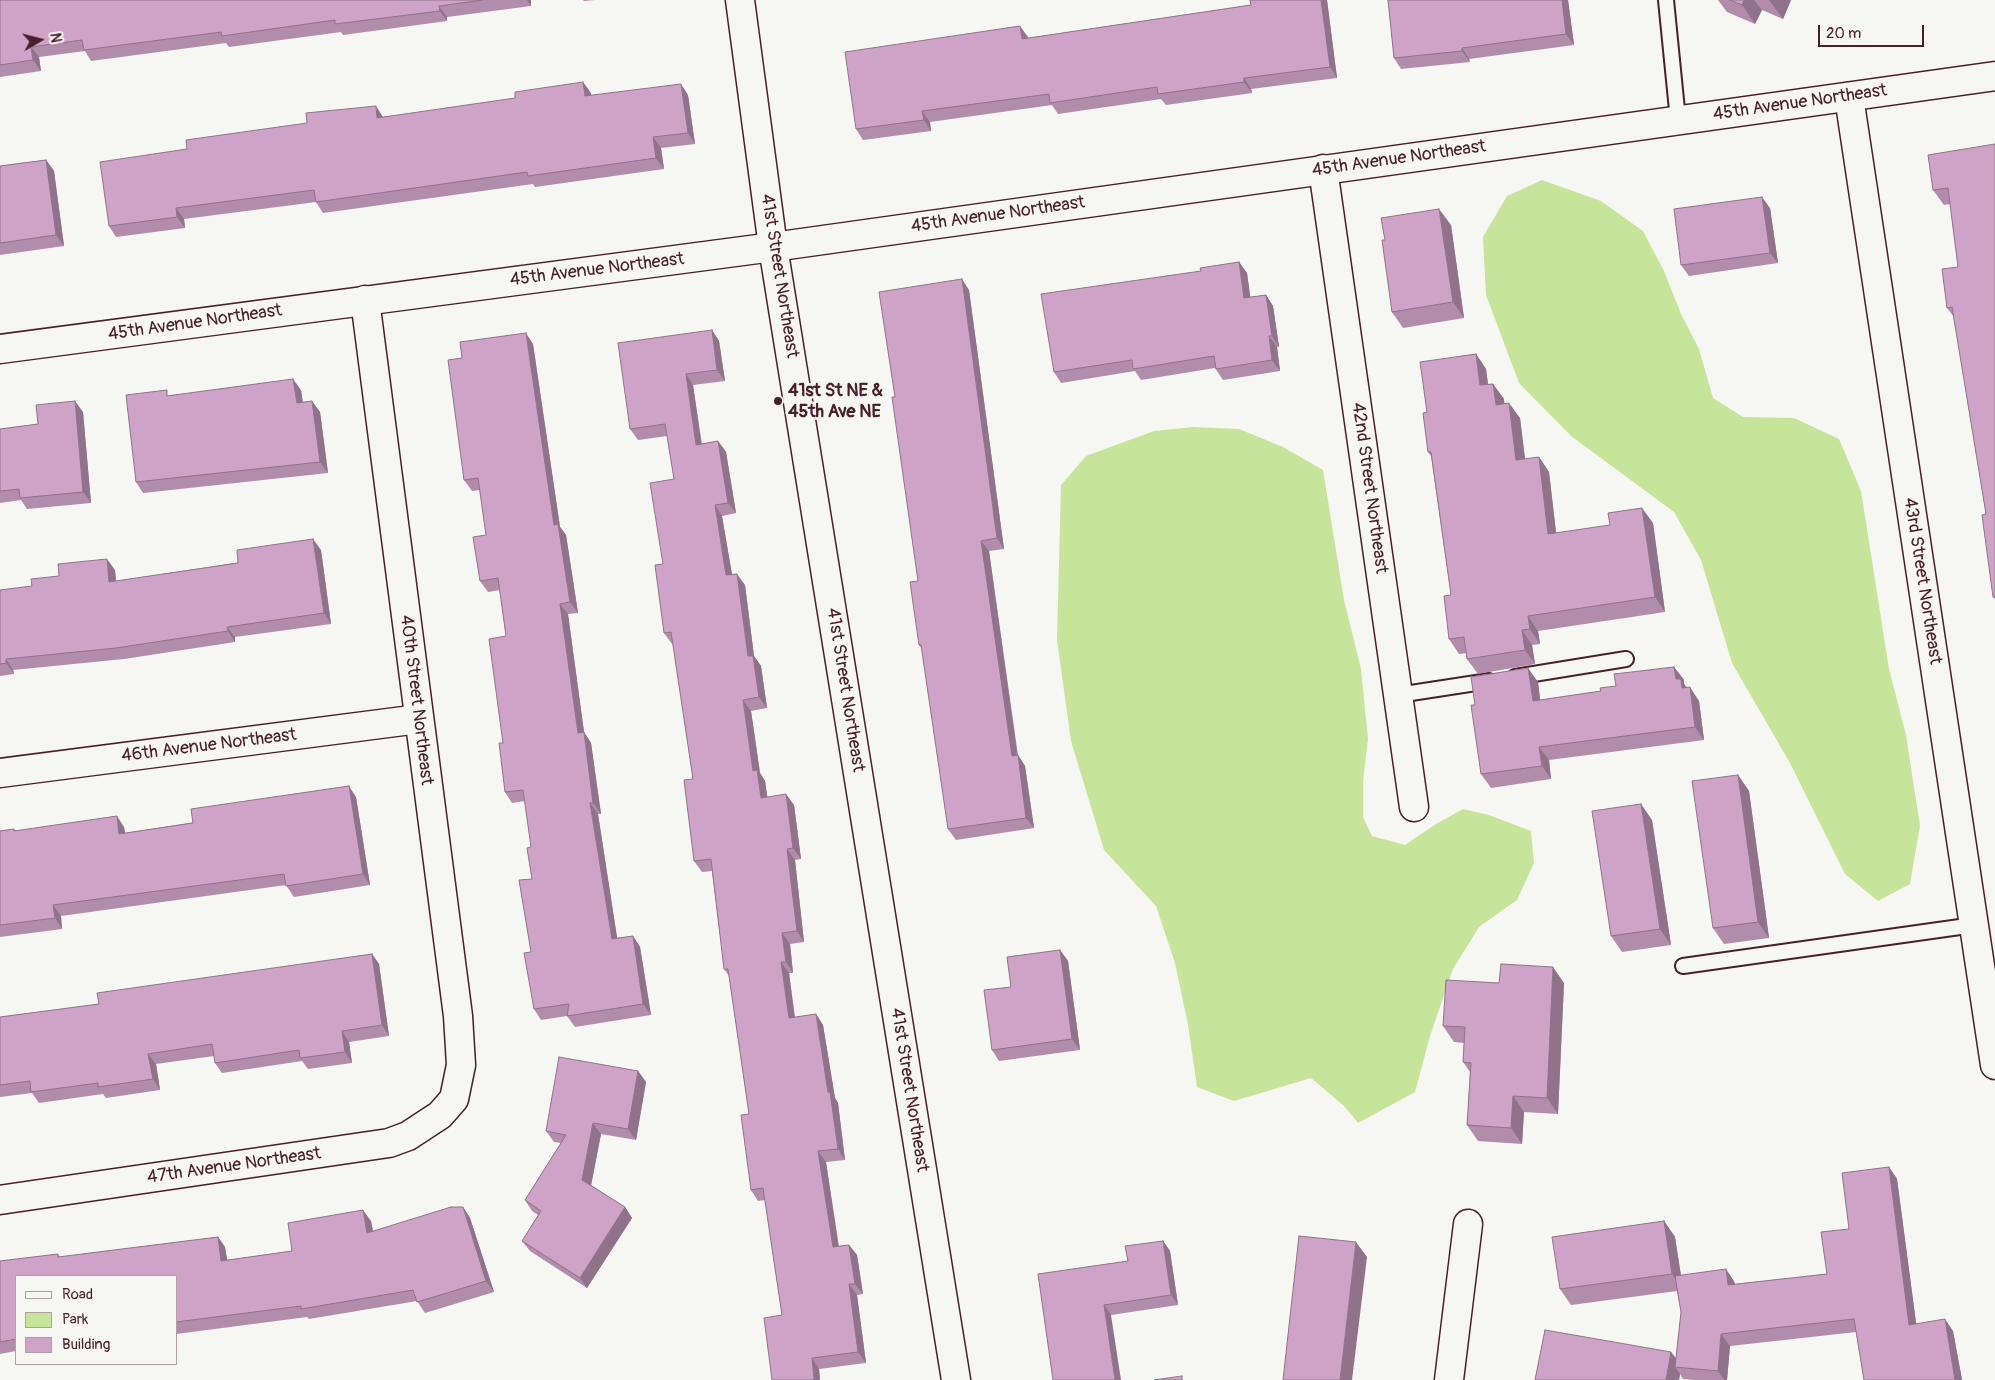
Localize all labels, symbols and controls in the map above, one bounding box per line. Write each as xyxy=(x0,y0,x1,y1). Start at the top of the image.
north arrow xyxy=(15,15,65,65)
scale bar xyxy=(1820,15,1926,47)
text: 20 m xyxy=(1826,24,1861,43)
text: N xyxy=(46,32,64,44)
street label: 45th Avenue Northeast xyxy=(1712,80,1888,126)
street label: 45th Avenue Northeast xyxy=(1311,136,1487,182)
street label: 41st Street Northeast xyxy=(755,192,803,360)
street label: 45th Avenue Northeast xyxy=(910,192,1086,238)
street label: 45th Avenue Northeast xyxy=(509,249,685,291)
street label: 45th Avenue Northeast xyxy=(107,300,283,346)
place label: 41st St NE & 45th Ave NE xyxy=(788,380,883,422)
marker: 41st St NE & 45th Ave NE xyxy=(772,395,784,407)
street label: 42nd Street Northeast xyxy=(1346,401,1392,575)
street label: 43rd Street Northeast xyxy=(1898,496,1946,666)
street label: 41st Street Northeast xyxy=(821,606,869,774)
street label: 40th Street Northeast xyxy=(395,614,437,786)
street label: 46th Avenue Northeast xyxy=(120,725,298,767)
street label: 41st Street Northeast xyxy=(885,1006,933,1174)
street label: 47th Avenue Northeast xyxy=(146,1143,322,1189)
legend xyxy=(15,1275,178,1365)
text: Road xyxy=(62,1285,93,1304)
text: Park xyxy=(62,1310,88,1329)
text: Building xyxy=(62,1335,110,1354)

